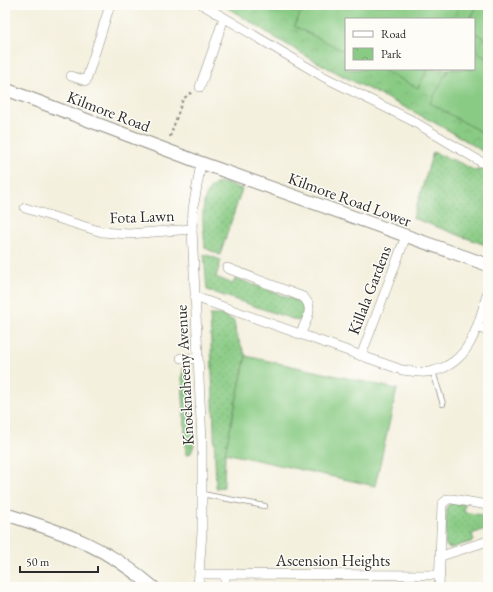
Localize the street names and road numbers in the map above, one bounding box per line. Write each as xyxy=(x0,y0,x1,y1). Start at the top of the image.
street label: Kilmore Road xyxy=(64,86,154,137)
street label: Kilmore Road Lower xyxy=(285,167,415,232)
street label: Fota Lawn xyxy=(109,205,175,228)
street label: Killala Gardens xyxy=(343,243,396,338)
street label: Knocknaheeny Avenue xyxy=(170,304,199,446)
street label: Ascension Heights xyxy=(275,550,390,571)

